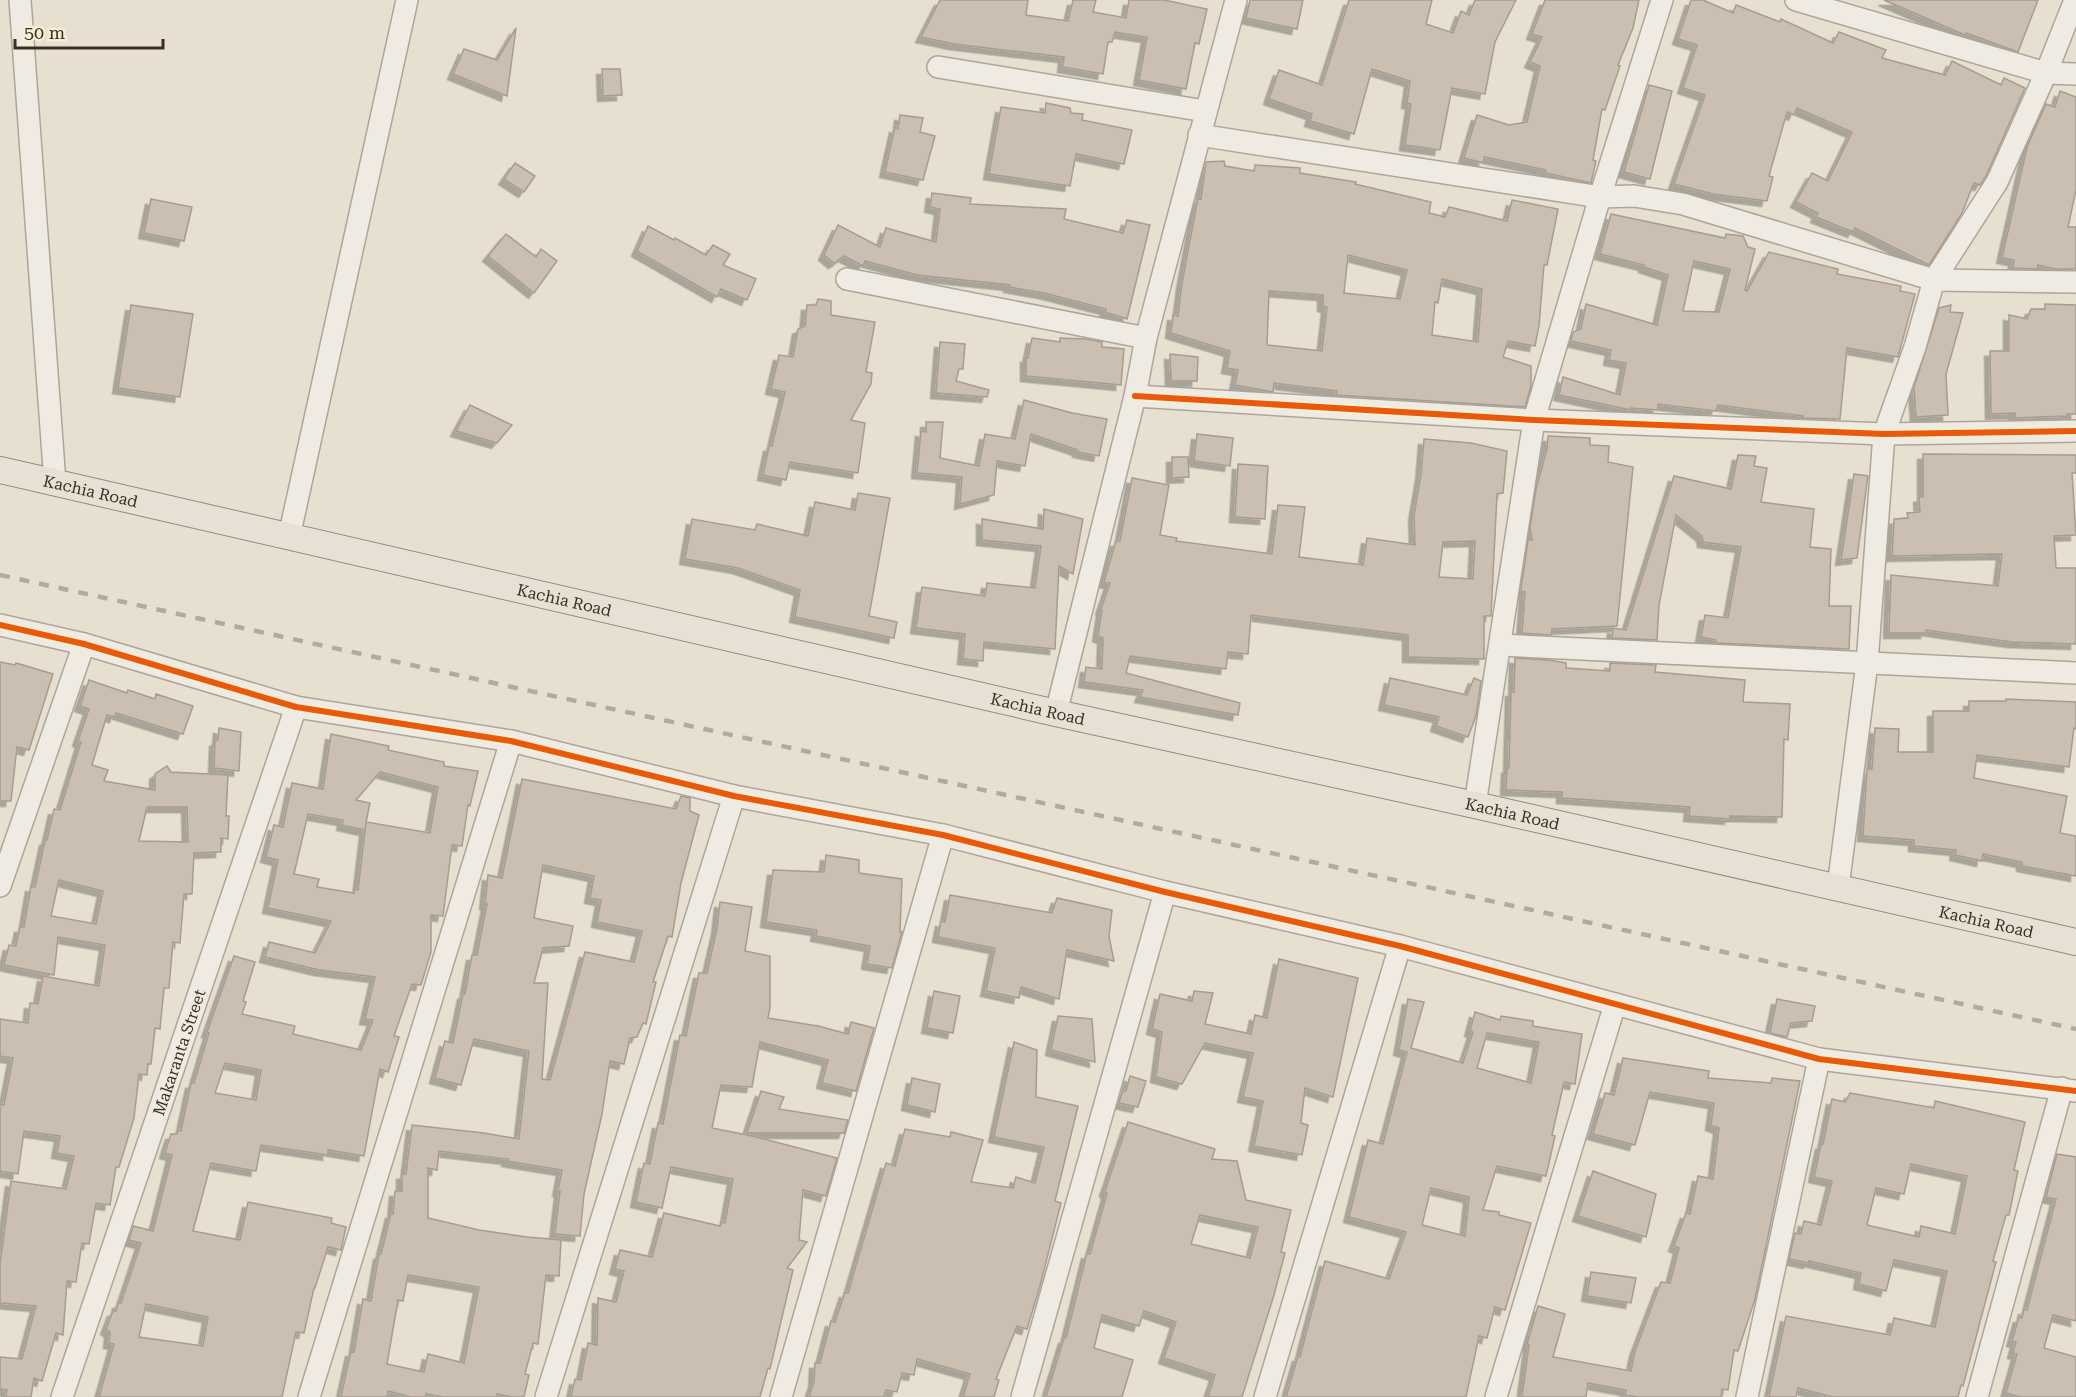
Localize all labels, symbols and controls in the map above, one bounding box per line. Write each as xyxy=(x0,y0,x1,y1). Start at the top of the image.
scale bar xyxy=(15,12,164,50)
text: 50 m xyxy=(24,22,65,43)
street label: Kachia Road xyxy=(42,471,140,511)
street label: Kachia Road xyxy=(515,580,613,620)
street label: Kachia Road xyxy=(989,689,1087,729)
street label: Kachia Road xyxy=(1463,794,1562,834)
street label: Kachia Road xyxy=(1937,902,2035,942)
street label: Makaranta Street xyxy=(149,987,209,1118)

